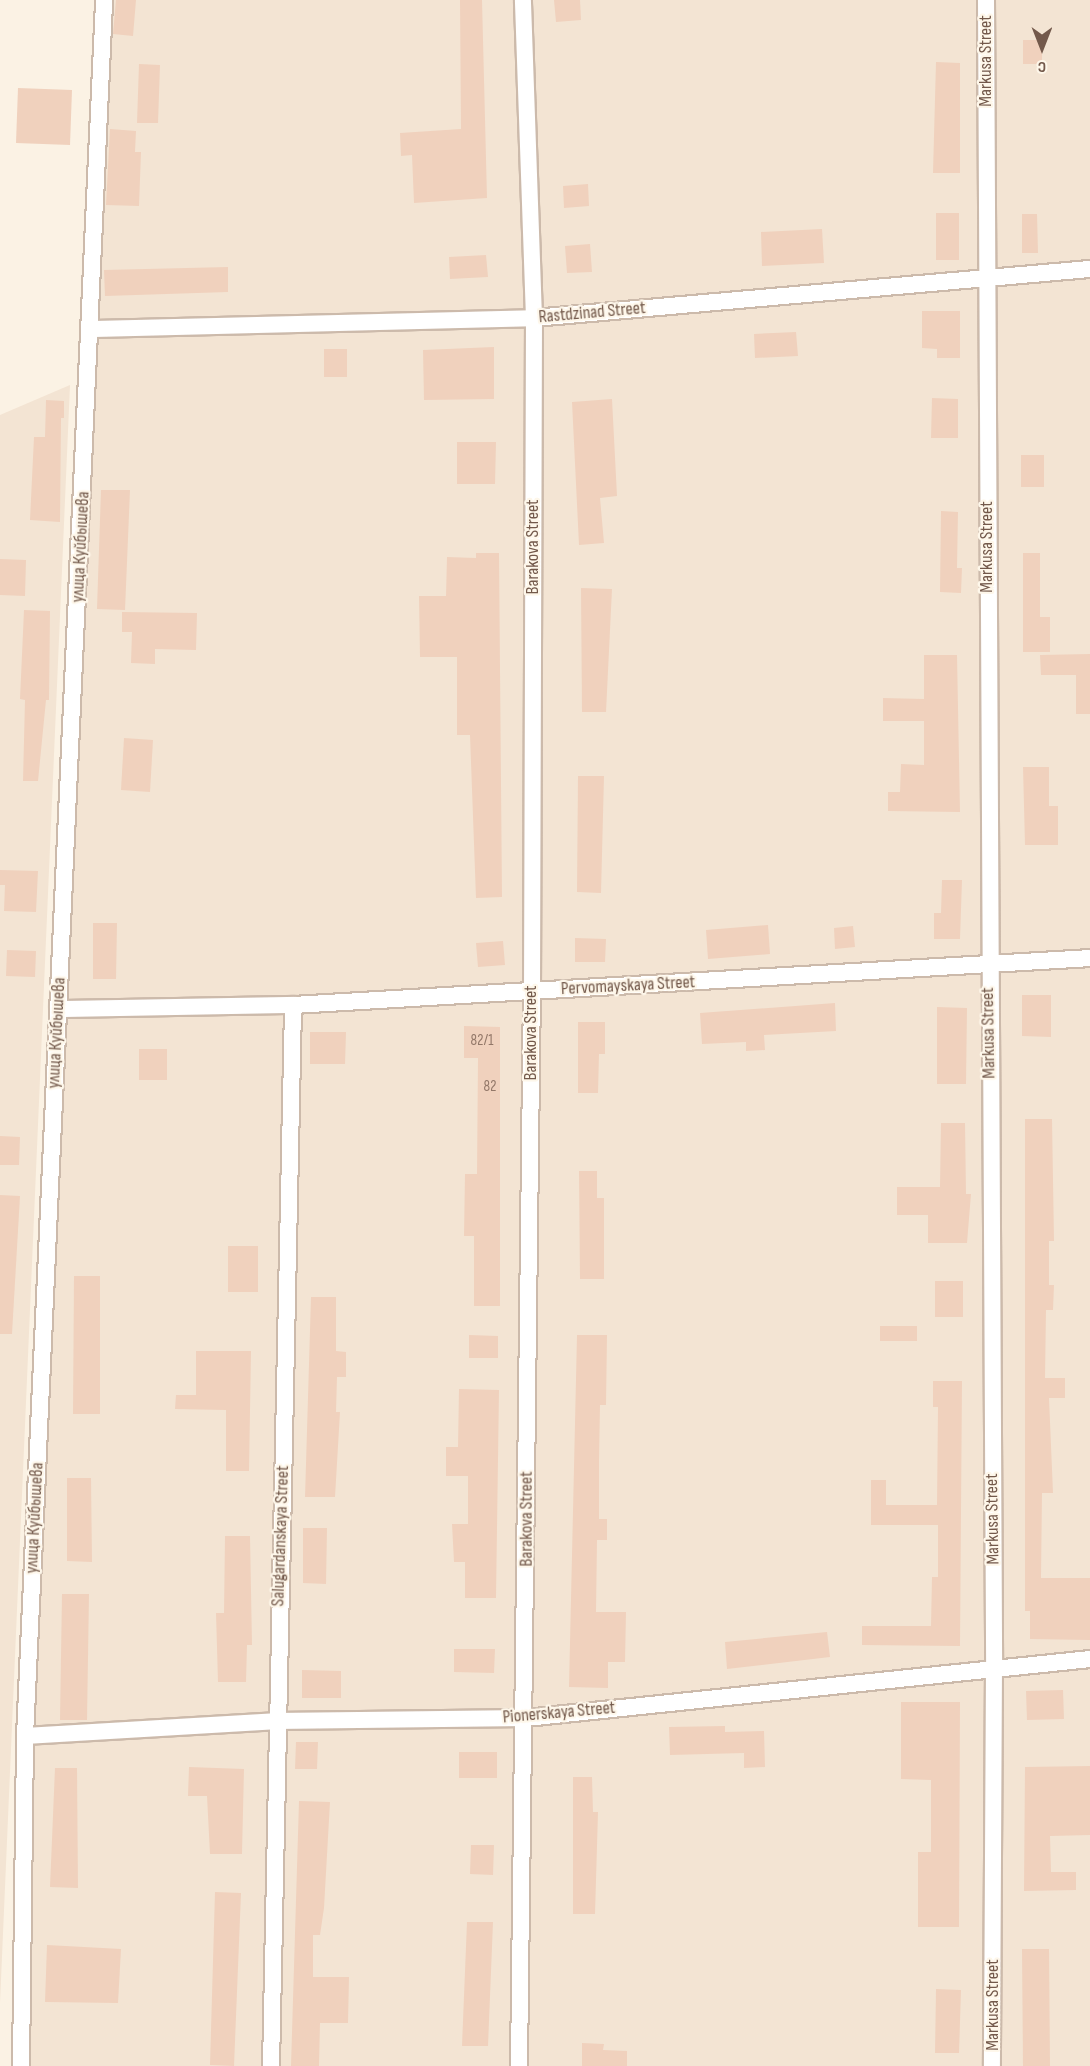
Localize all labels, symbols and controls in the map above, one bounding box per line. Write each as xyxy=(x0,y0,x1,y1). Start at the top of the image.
street label: Markusa Street xyxy=(975,15,997,107)
north arrow xyxy=(1012,18,1072,78)
text: С xyxy=(1038,57,1046,76)
street label: Rastdzinad Street xyxy=(538,298,646,328)
street label: улица Куйбышева xyxy=(67,491,95,603)
street label: Barakova Street xyxy=(522,499,544,595)
street label: Markusa Street xyxy=(976,501,998,593)
street label: Pervomayskaya Street xyxy=(560,972,696,1000)
street label: улица Куйбышева xyxy=(43,977,71,1089)
street label: Barakova Street xyxy=(520,985,542,1081)
street label: Markusa Street xyxy=(977,987,1001,1079)
house number: 82/1 xyxy=(471,1032,493,1050)
house number: 82 xyxy=(484,1078,496,1096)
street label: улица Куйбышева xyxy=(21,1462,49,1574)
street label: Salugardanskaya Street xyxy=(268,1465,294,1607)
street label: Barakova Street xyxy=(516,1471,538,1567)
street label: Markusa Street xyxy=(981,1473,1005,1565)
street label: Pionerskaya Street xyxy=(502,1697,616,1729)
street label: Markusa Street xyxy=(982,1959,1004,2051)

